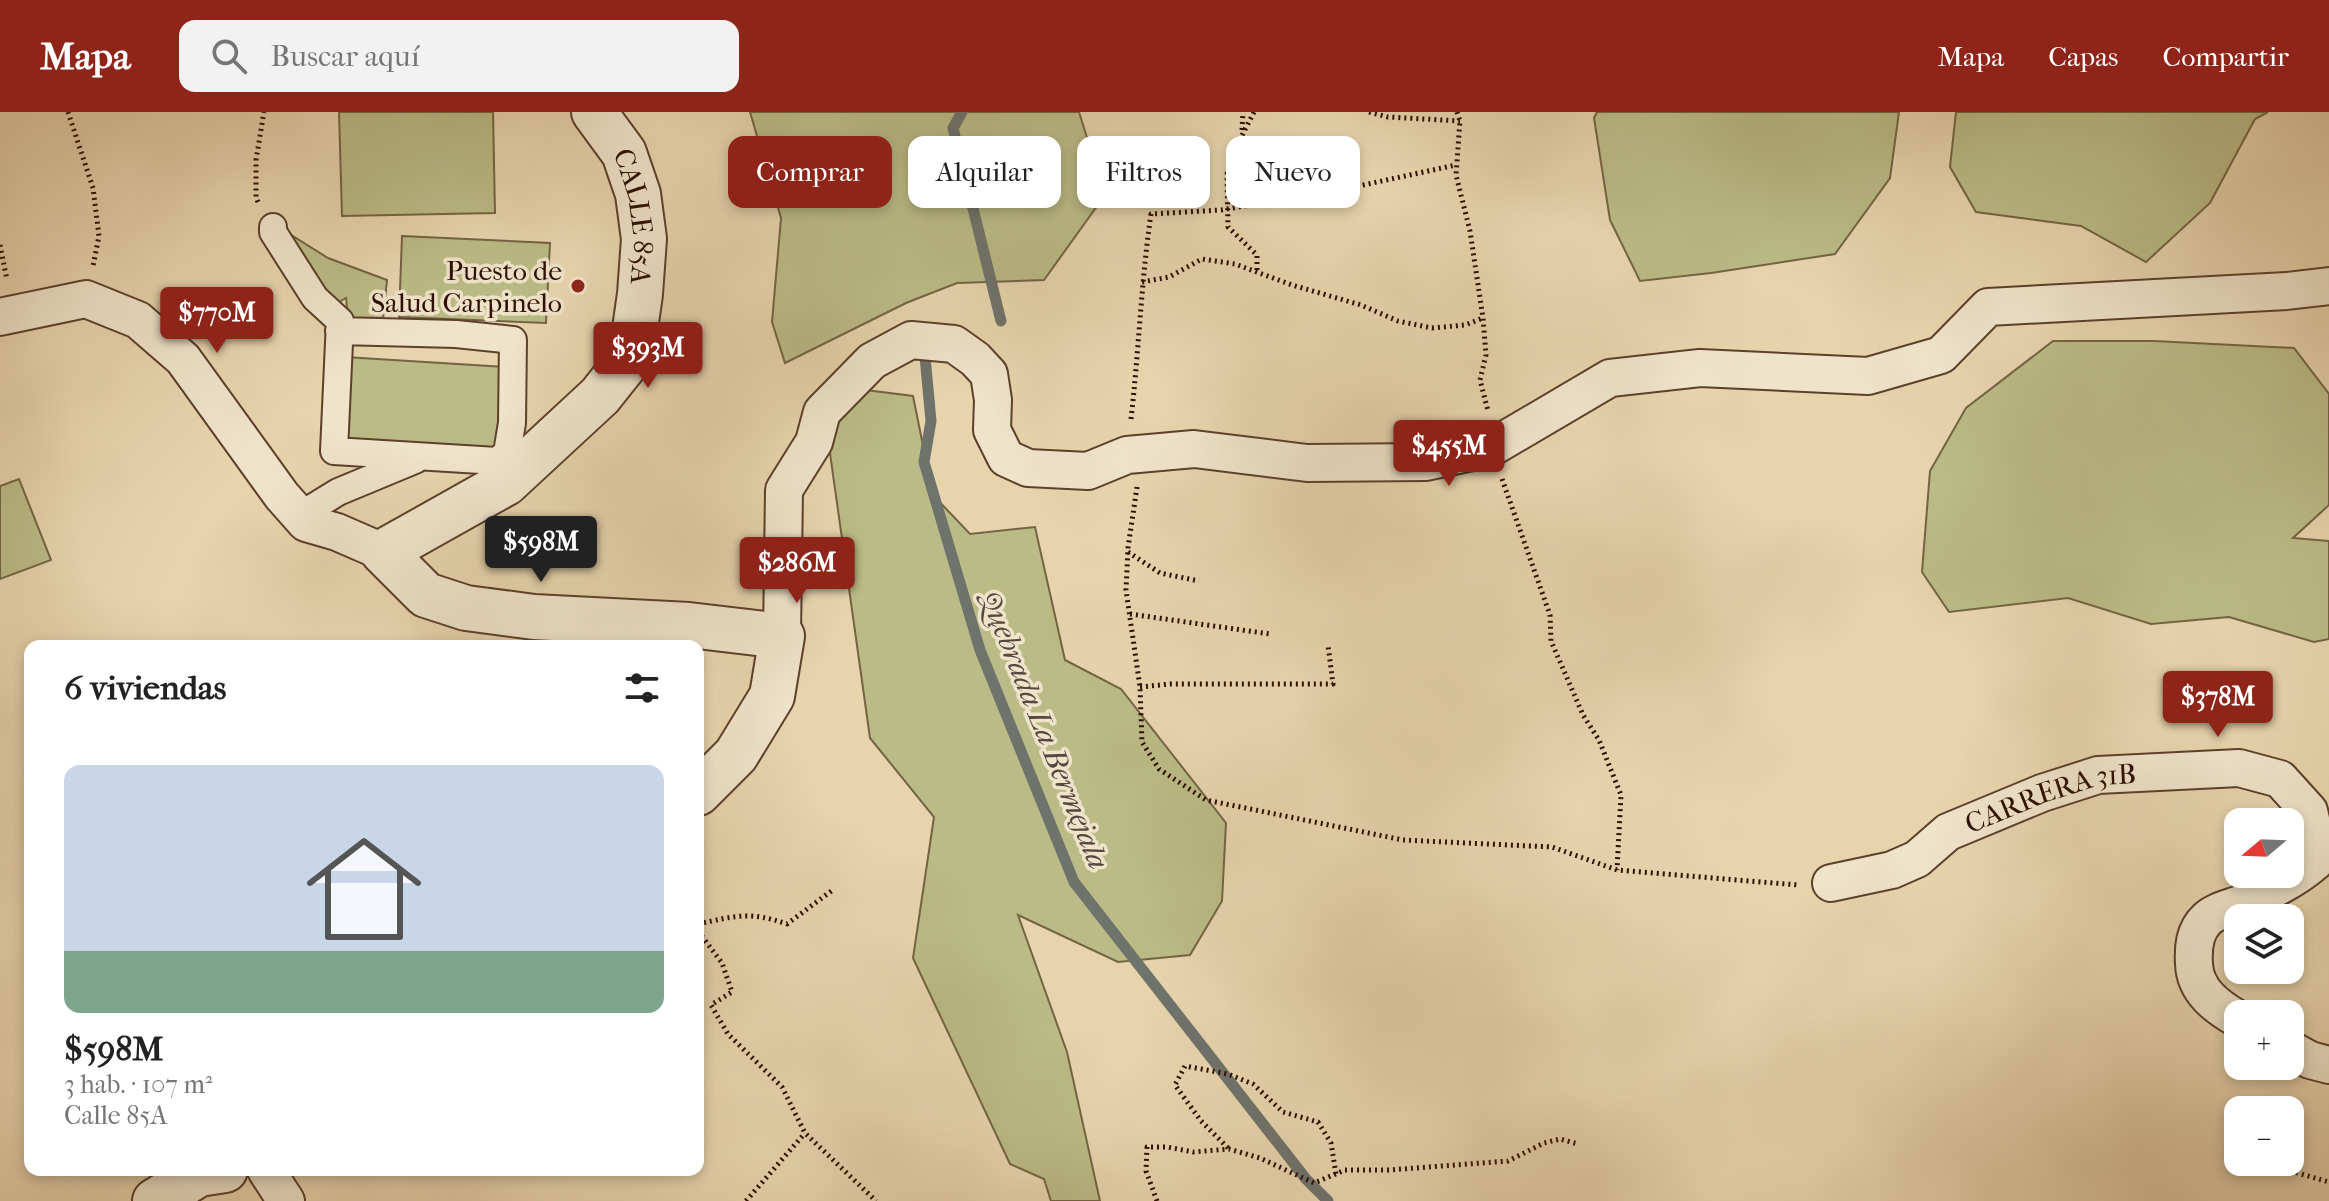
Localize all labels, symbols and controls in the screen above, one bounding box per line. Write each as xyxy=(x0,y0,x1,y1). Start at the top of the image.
search box xyxy=(179,20,739,92)
text: Mapa xyxy=(40,34,131,79)
icon: search xyxy=(207,34,251,78)
text: Buscar aquí xyxy=(271,39,420,74)
text: Mapa xyxy=(1937,40,2004,73)
text: Capas xyxy=(2048,40,2118,73)
text: Compartir xyxy=(2162,40,2289,73)
chip: Comprar xyxy=(728,136,892,208)
chip: Alquilar xyxy=(908,136,1061,208)
chip: Filtros xyxy=(1077,136,1210,208)
chip: Nuevo xyxy=(1226,136,1360,208)
street label: CALLE 85A xyxy=(607,144,661,286)
place label: Puesto de Salud Carpinelo xyxy=(371,254,562,319)
marker: Puesto de Salud Carpinelo xyxy=(569,277,587,295)
pin: $770M xyxy=(161,287,273,355)
text: $770M xyxy=(178,297,256,328)
pin: $393M xyxy=(592,322,704,390)
text: $393M xyxy=(611,332,685,363)
pin: $455M xyxy=(1393,420,1505,488)
text: $455M xyxy=(1411,430,1487,461)
pin: $598M xyxy=(485,516,597,584)
text: $598M xyxy=(503,526,579,557)
pin: $286M xyxy=(741,537,853,605)
text: $286M xyxy=(758,547,836,578)
water label: Quebrada La Bermejala xyxy=(972,585,1116,874)
icon: filters xyxy=(620,666,664,710)
text: 6 viviendas xyxy=(64,668,226,708)
pin: $378M xyxy=(2162,671,2274,739)
text: $378M xyxy=(2181,681,2255,712)
street label: CARRERA 31B xyxy=(1960,757,2137,840)
north arrow xyxy=(2224,808,2304,888)
map controls xyxy=(2224,808,2304,1176)
icon: home xyxy=(292,817,436,961)
button: layers xyxy=(2224,904,2304,984)
button: + xyxy=(2224,1000,2304,1080)
text: $598M xyxy=(64,1029,163,1069)
text: 3 hab. · 107 m² xyxy=(64,1069,212,1100)
button: − xyxy=(2224,1096,2304,1176)
text: Calle 85A xyxy=(64,1100,167,1131)

